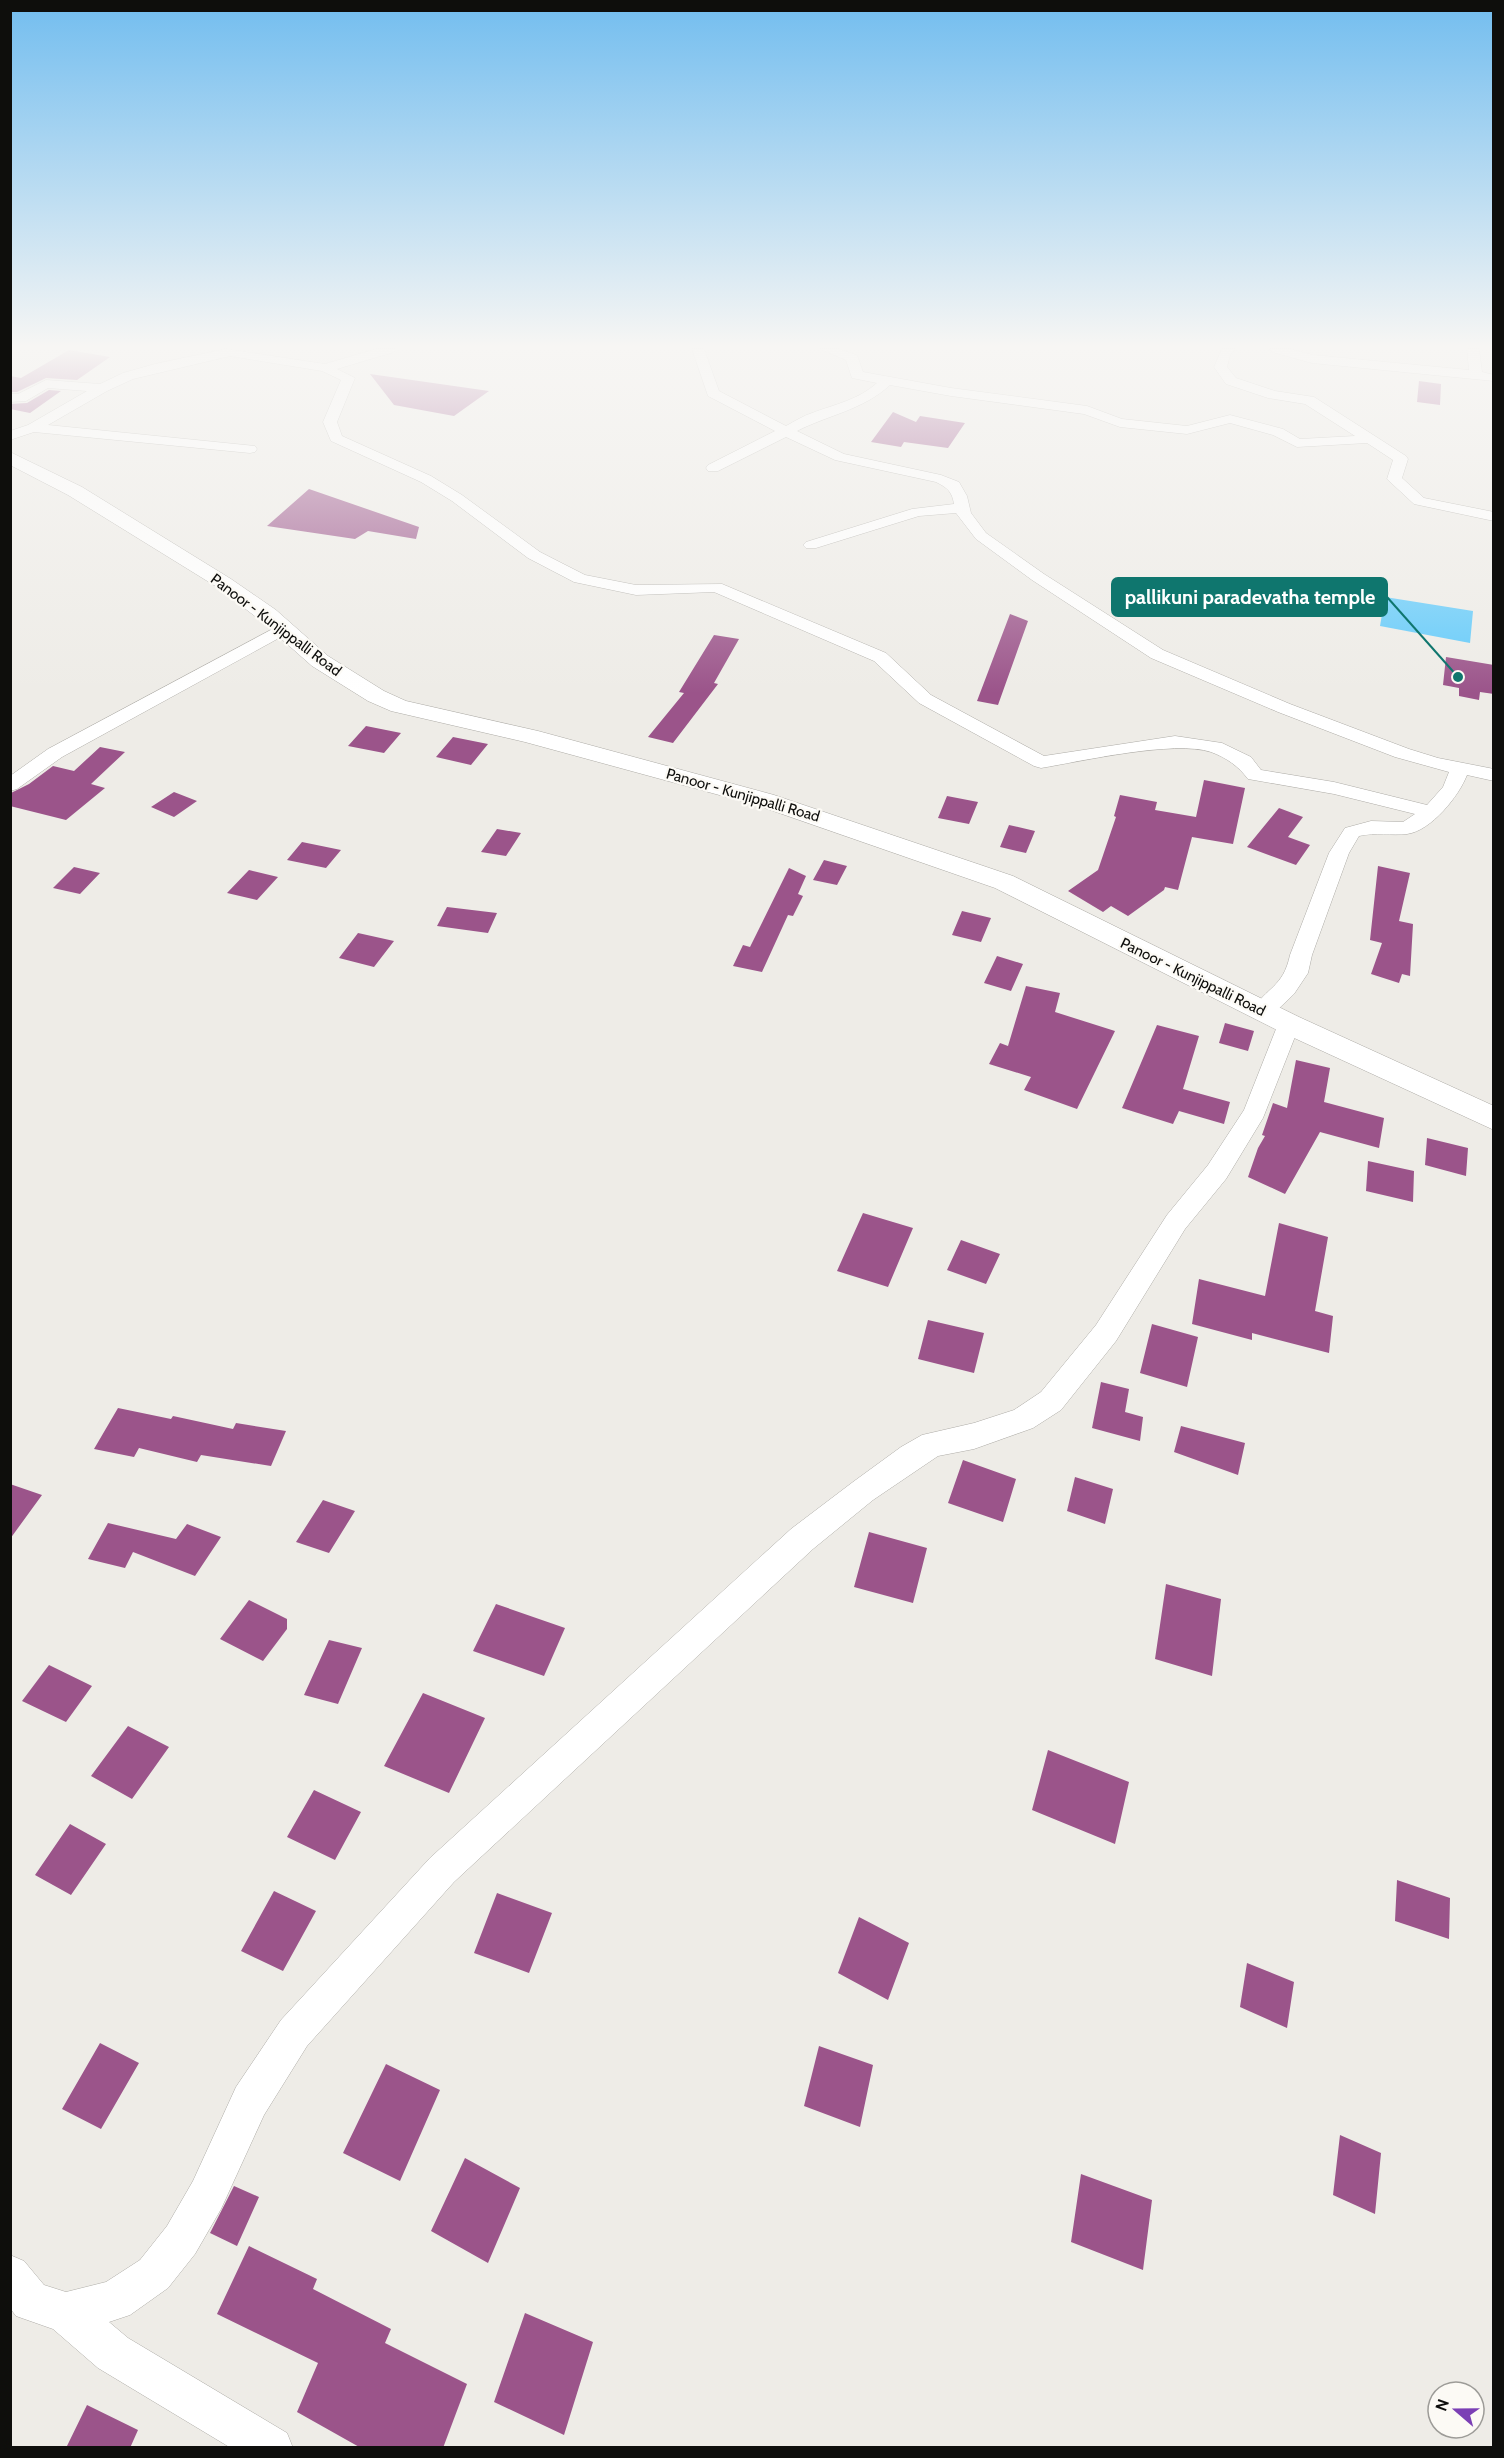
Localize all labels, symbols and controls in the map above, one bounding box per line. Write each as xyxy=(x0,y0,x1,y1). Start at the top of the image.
street label: Panoor - Kunjippalli Road xyxy=(207,570,345,680)
callout: pallikuni paradevatha temple xyxy=(1112,578,1387,616)
text: pallikuni paradevatha temple xyxy=(1125,585,1375,609)
street label: Panoor - Kunjippalli Road xyxy=(664,764,822,826)
street label: Panoor - Kunjippalli Road xyxy=(1118,934,1268,1020)
north arrow xyxy=(1426,2380,1486,2440)
text: N xyxy=(1432,2396,1453,2414)

